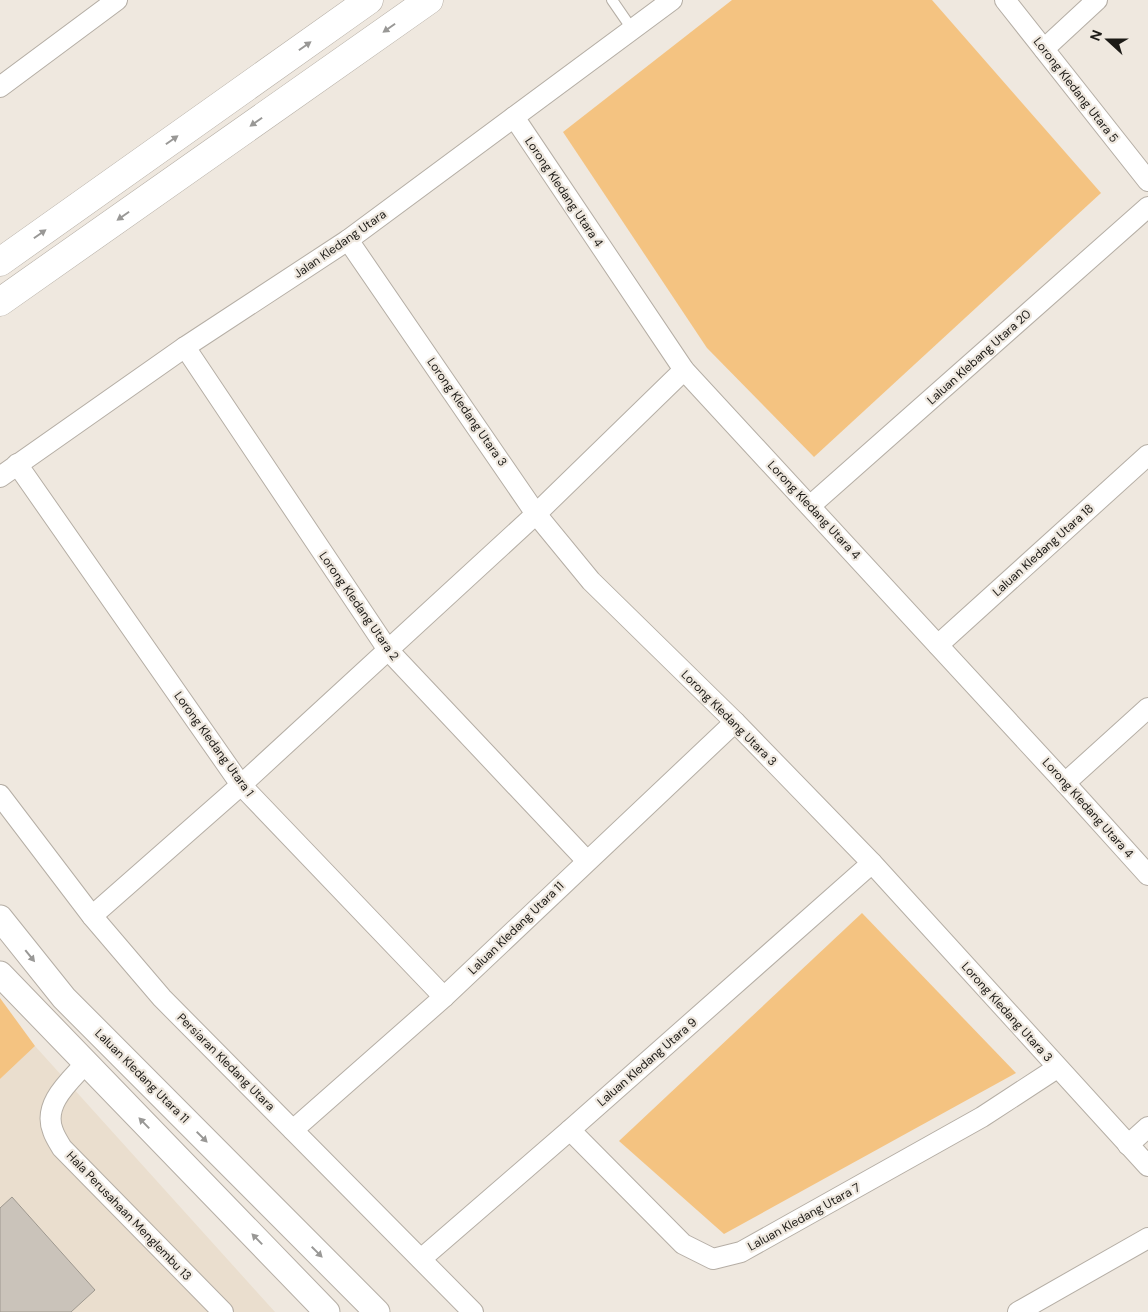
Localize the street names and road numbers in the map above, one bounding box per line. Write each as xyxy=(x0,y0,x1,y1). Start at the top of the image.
street label: Lorong Kledang Utara 5 xyxy=(1030,34,1122,146)
street label: Lorong Kledang Utara 4 xyxy=(521,134,607,250)
street label: Jalan Kledang Utara xyxy=(291,206,389,282)
street label: Laluan Klebang Utara 20 xyxy=(924,306,1034,408)
street label: Lorong Kledang Utara 3 xyxy=(423,355,511,469)
street label: Lorong Kledang Utara 4 xyxy=(764,457,864,563)
street label: Laluan Kledang Utara 18 xyxy=(989,500,1097,600)
street label: Lorong Kledang Utara 2 xyxy=(316,549,403,663)
street label: Lorong Kledang Utara 3 xyxy=(678,667,780,769)
street label: Lorong Kledang Utara 1 xyxy=(171,688,257,800)
street label: Lorong Kledang Utara 4 xyxy=(1039,755,1137,861)
street label: Laluan Kledang Utara 11 xyxy=(465,878,567,978)
street label: Lorong Kledang Utara 3 xyxy=(958,959,1056,1065)
street label: Persiaran Kledang Utara xyxy=(174,1010,278,1114)
street label: Laluan Kledang Utara 9 xyxy=(594,1014,700,1110)
street label: Laluan Kledang Utara 11 xyxy=(91,1025,193,1127)
street label: Hala Perusahaan Menglembu 13 xyxy=(63,1148,195,1284)
street label: Laluan Kledang Utara 7 xyxy=(745,1179,863,1255)

